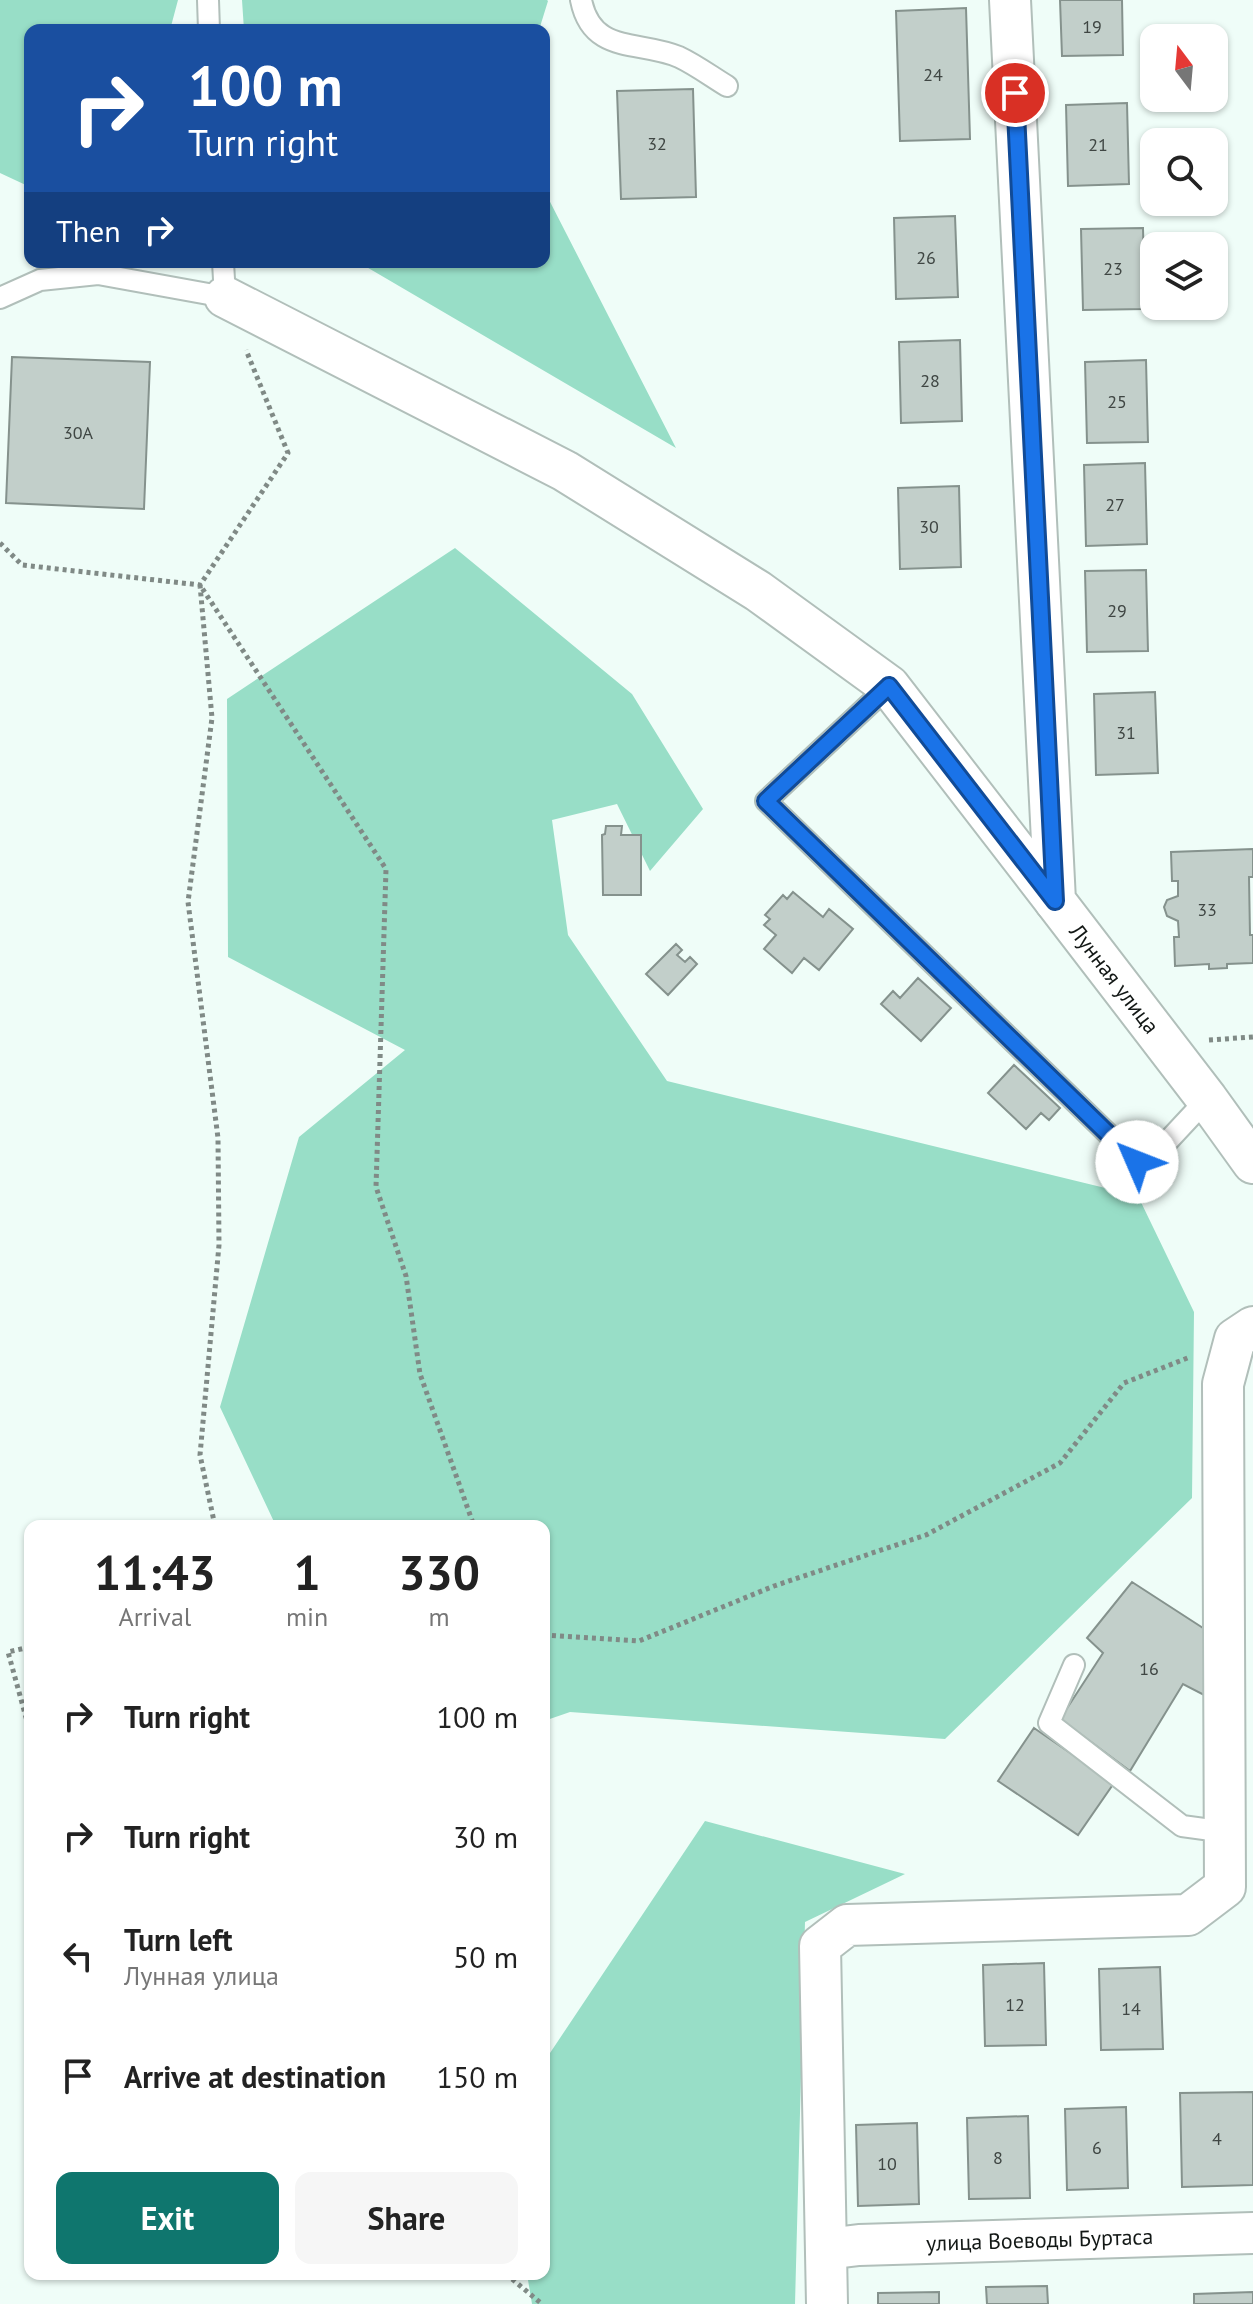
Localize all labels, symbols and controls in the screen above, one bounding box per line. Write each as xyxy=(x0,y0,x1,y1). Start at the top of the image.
house number: 19 xyxy=(1082,15,1102,38)
north arrow xyxy=(1140,24,1228,112)
map controls xyxy=(1140,24,1228,320)
text: 100 m xyxy=(188,49,343,121)
icon: right xyxy=(56,56,160,160)
pin xyxy=(981,59,1049,127)
house number: 24 xyxy=(923,63,943,86)
icon: arrive xyxy=(993,71,1037,115)
text: Turn right xyxy=(188,119,338,166)
button: search xyxy=(1140,128,1228,216)
house number: 32 xyxy=(647,132,667,155)
house number: 21 xyxy=(1088,133,1108,156)
icon: right xyxy=(137,208,181,252)
text: Then xyxy=(56,211,121,250)
button: layers xyxy=(1140,232,1228,320)
house number: 26 xyxy=(916,246,936,269)
house number: 23 xyxy=(1103,257,1123,280)
house number: 28 xyxy=(920,369,940,392)
house number: 25 xyxy=(1107,390,1127,413)
house number: 30А xyxy=(63,421,94,444)
house number: 27 xyxy=(1105,493,1125,516)
house number: 30 xyxy=(919,515,939,538)
house number: 29 xyxy=(1107,599,1127,622)
house number: 31 xyxy=(1116,721,1136,744)
house number: 33 xyxy=(1197,898,1217,921)
street label: Лунная улица xyxy=(1063,917,1166,1039)
position arrow xyxy=(1095,1120,1179,1204)
text: 11:43 xyxy=(94,1541,216,1603)
text: 1 xyxy=(293,1541,321,1603)
text: 330 xyxy=(398,1541,480,1603)
text: Arrival xyxy=(119,1600,191,1633)
text: min xyxy=(286,1600,328,1633)
text: m xyxy=(429,1600,450,1633)
house number: 16 xyxy=(1139,1657,1159,1680)
icon: right xyxy=(56,1694,100,1738)
text: Turn right xyxy=(124,1697,250,1736)
text: 100 m xyxy=(437,1697,518,1736)
icon: right xyxy=(56,1814,100,1858)
text: Turn right xyxy=(124,1817,250,1856)
text: 30 m xyxy=(453,1817,518,1856)
text: Turn left xyxy=(124,1920,232,1959)
icon: left xyxy=(56,1934,100,1978)
text: 50 m xyxy=(453,1937,518,1976)
text: Лунная улица xyxy=(124,1959,279,1992)
house number: 12 xyxy=(1005,1993,1025,2016)
house number: 14 xyxy=(1121,1997,1141,2020)
icon: arrive xyxy=(56,2054,100,2098)
text: Arrive at destination xyxy=(124,2057,386,2096)
text: 150 m xyxy=(437,2057,518,2096)
house number: 4 xyxy=(1212,2127,1222,2150)
house number: 6 xyxy=(1092,2136,1102,2159)
house number: 8 xyxy=(993,2146,1003,2169)
house number: 10 xyxy=(877,2152,897,2175)
button: Exit xyxy=(56,2172,279,2264)
button: Share xyxy=(295,2172,518,2264)
street label: улица Воеводы Буртаса xyxy=(926,2222,1154,2257)

